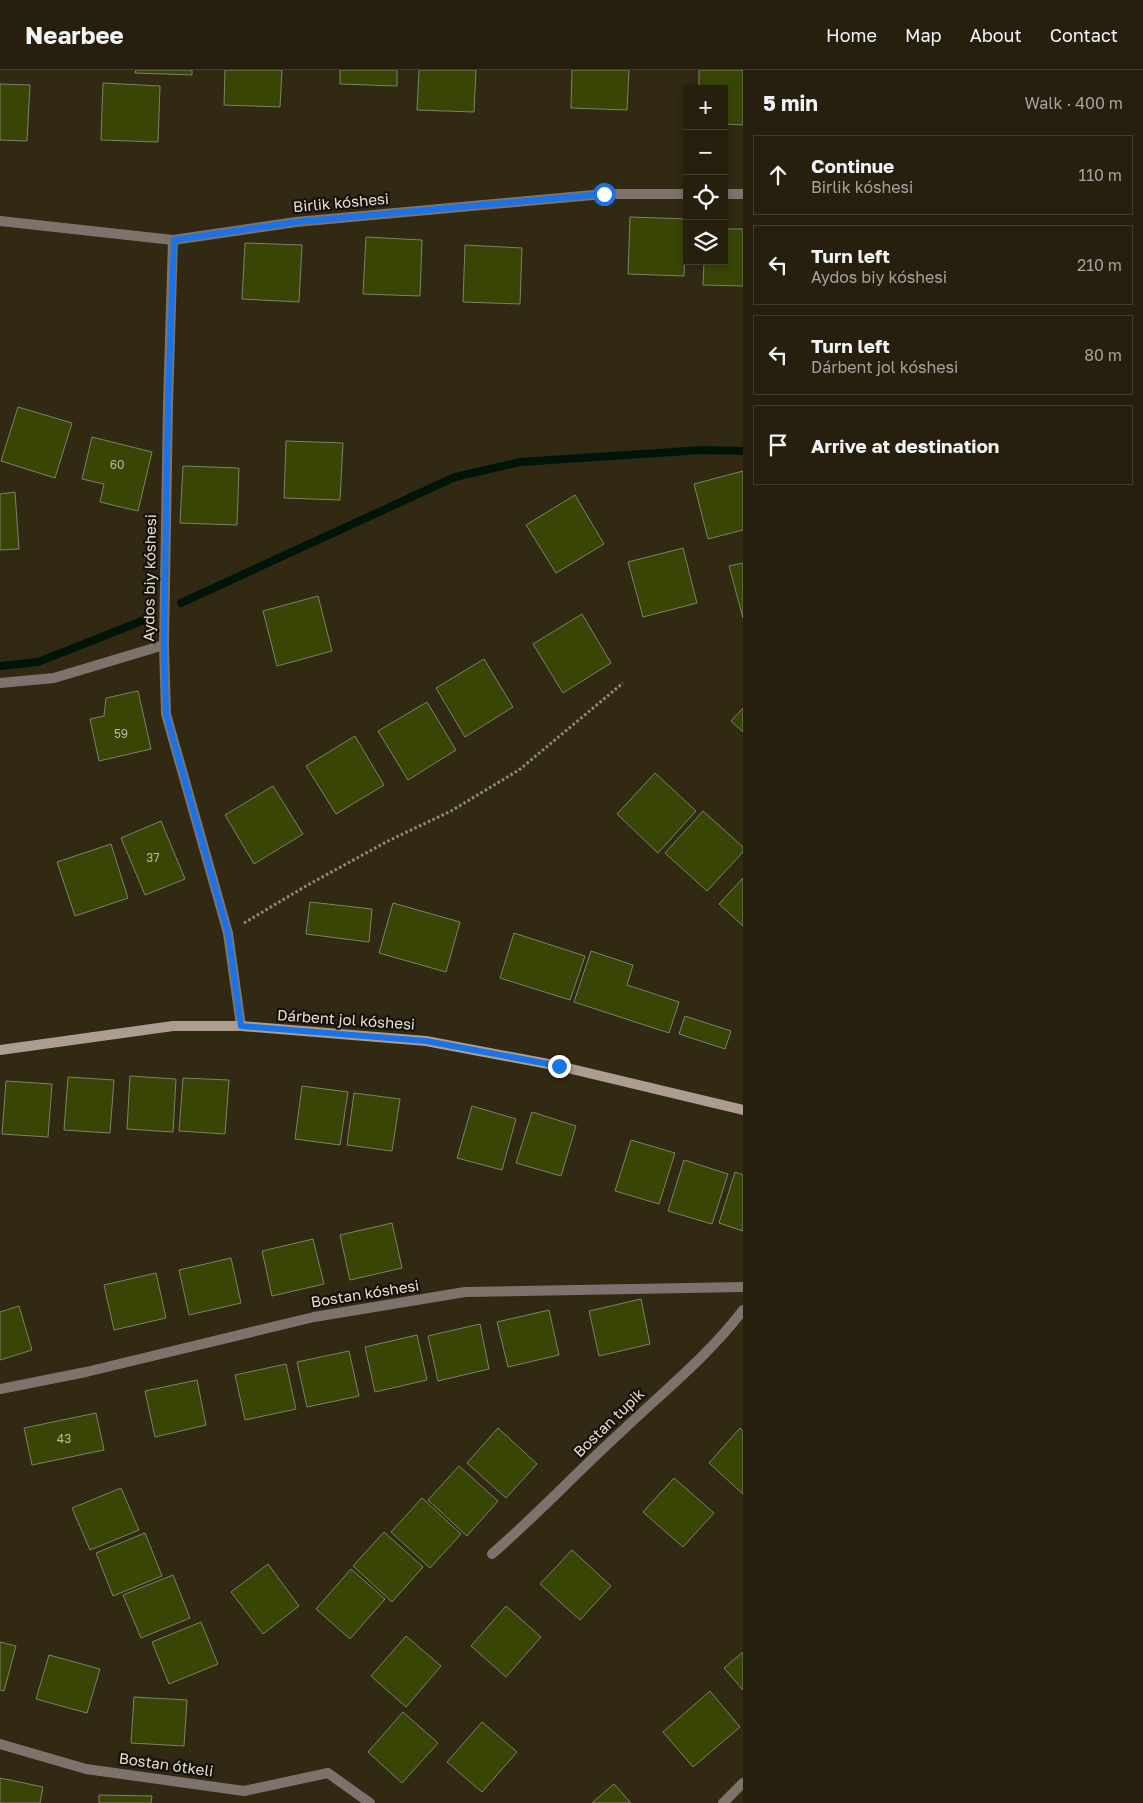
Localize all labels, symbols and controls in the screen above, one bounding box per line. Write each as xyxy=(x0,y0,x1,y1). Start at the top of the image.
text: Nearbee xyxy=(25,20,124,49)
text: Home xyxy=(826,24,877,46)
text: Map xyxy=(905,24,942,46)
text: About xyxy=(970,24,1022,46)
text: Contact xyxy=(1050,24,1118,46)
map controls xyxy=(683,85,728,265)
button: + xyxy=(683,85,728,130)
text: 5 min xyxy=(763,90,818,116)
text: Walk · 400 m xyxy=(1025,93,1123,113)
button: − xyxy=(683,130,728,175)
text: Continue xyxy=(811,154,894,177)
icon: ahead xyxy=(764,161,792,189)
text: 110 m xyxy=(1078,165,1122,185)
button: locate xyxy=(683,175,728,220)
text: Birlik kóshesi xyxy=(811,177,913,197)
route start xyxy=(593,183,616,206)
street label: Birlik kóshesi xyxy=(292,189,390,215)
button: layers xyxy=(683,220,728,265)
text: Turn left xyxy=(811,244,890,267)
icon: left xyxy=(764,251,792,279)
text: 210 m xyxy=(1077,255,1122,275)
text: Aydos biy kóshesi xyxy=(811,267,947,287)
text: Turn left xyxy=(811,334,890,357)
icon: left xyxy=(764,341,792,369)
text: 80 m xyxy=(1084,345,1122,365)
text: Dárbent jol kóshesi xyxy=(811,357,958,377)
icon: arrive xyxy=(764,431,792,459)
text: Arrive at destination xyxy=(811,434,999,457)
house number: 60 xyxy=(110,457,124,472)
street label: Aydos biy kóshesi xyxy=(139,514,159,642)
house number: 59 xyxy=(114,726,128,741)
house number: 37 xyxy=(146,850,160,865)
street label: Dárbent jol kóshesi xyxy=(277,1005,416,1033)
route end xyxy=(548,1055,571,1078)
street label: Bostan kóshesi xyxy=(309,1276,420,1310)
street label: Bostan tupik xyxy=(569,1384,648,1460)
house number: 43 xyxy=(57,1431,71,1446)
street label: Bostan ótkeli xyxy=(118,1748,215,1780)

